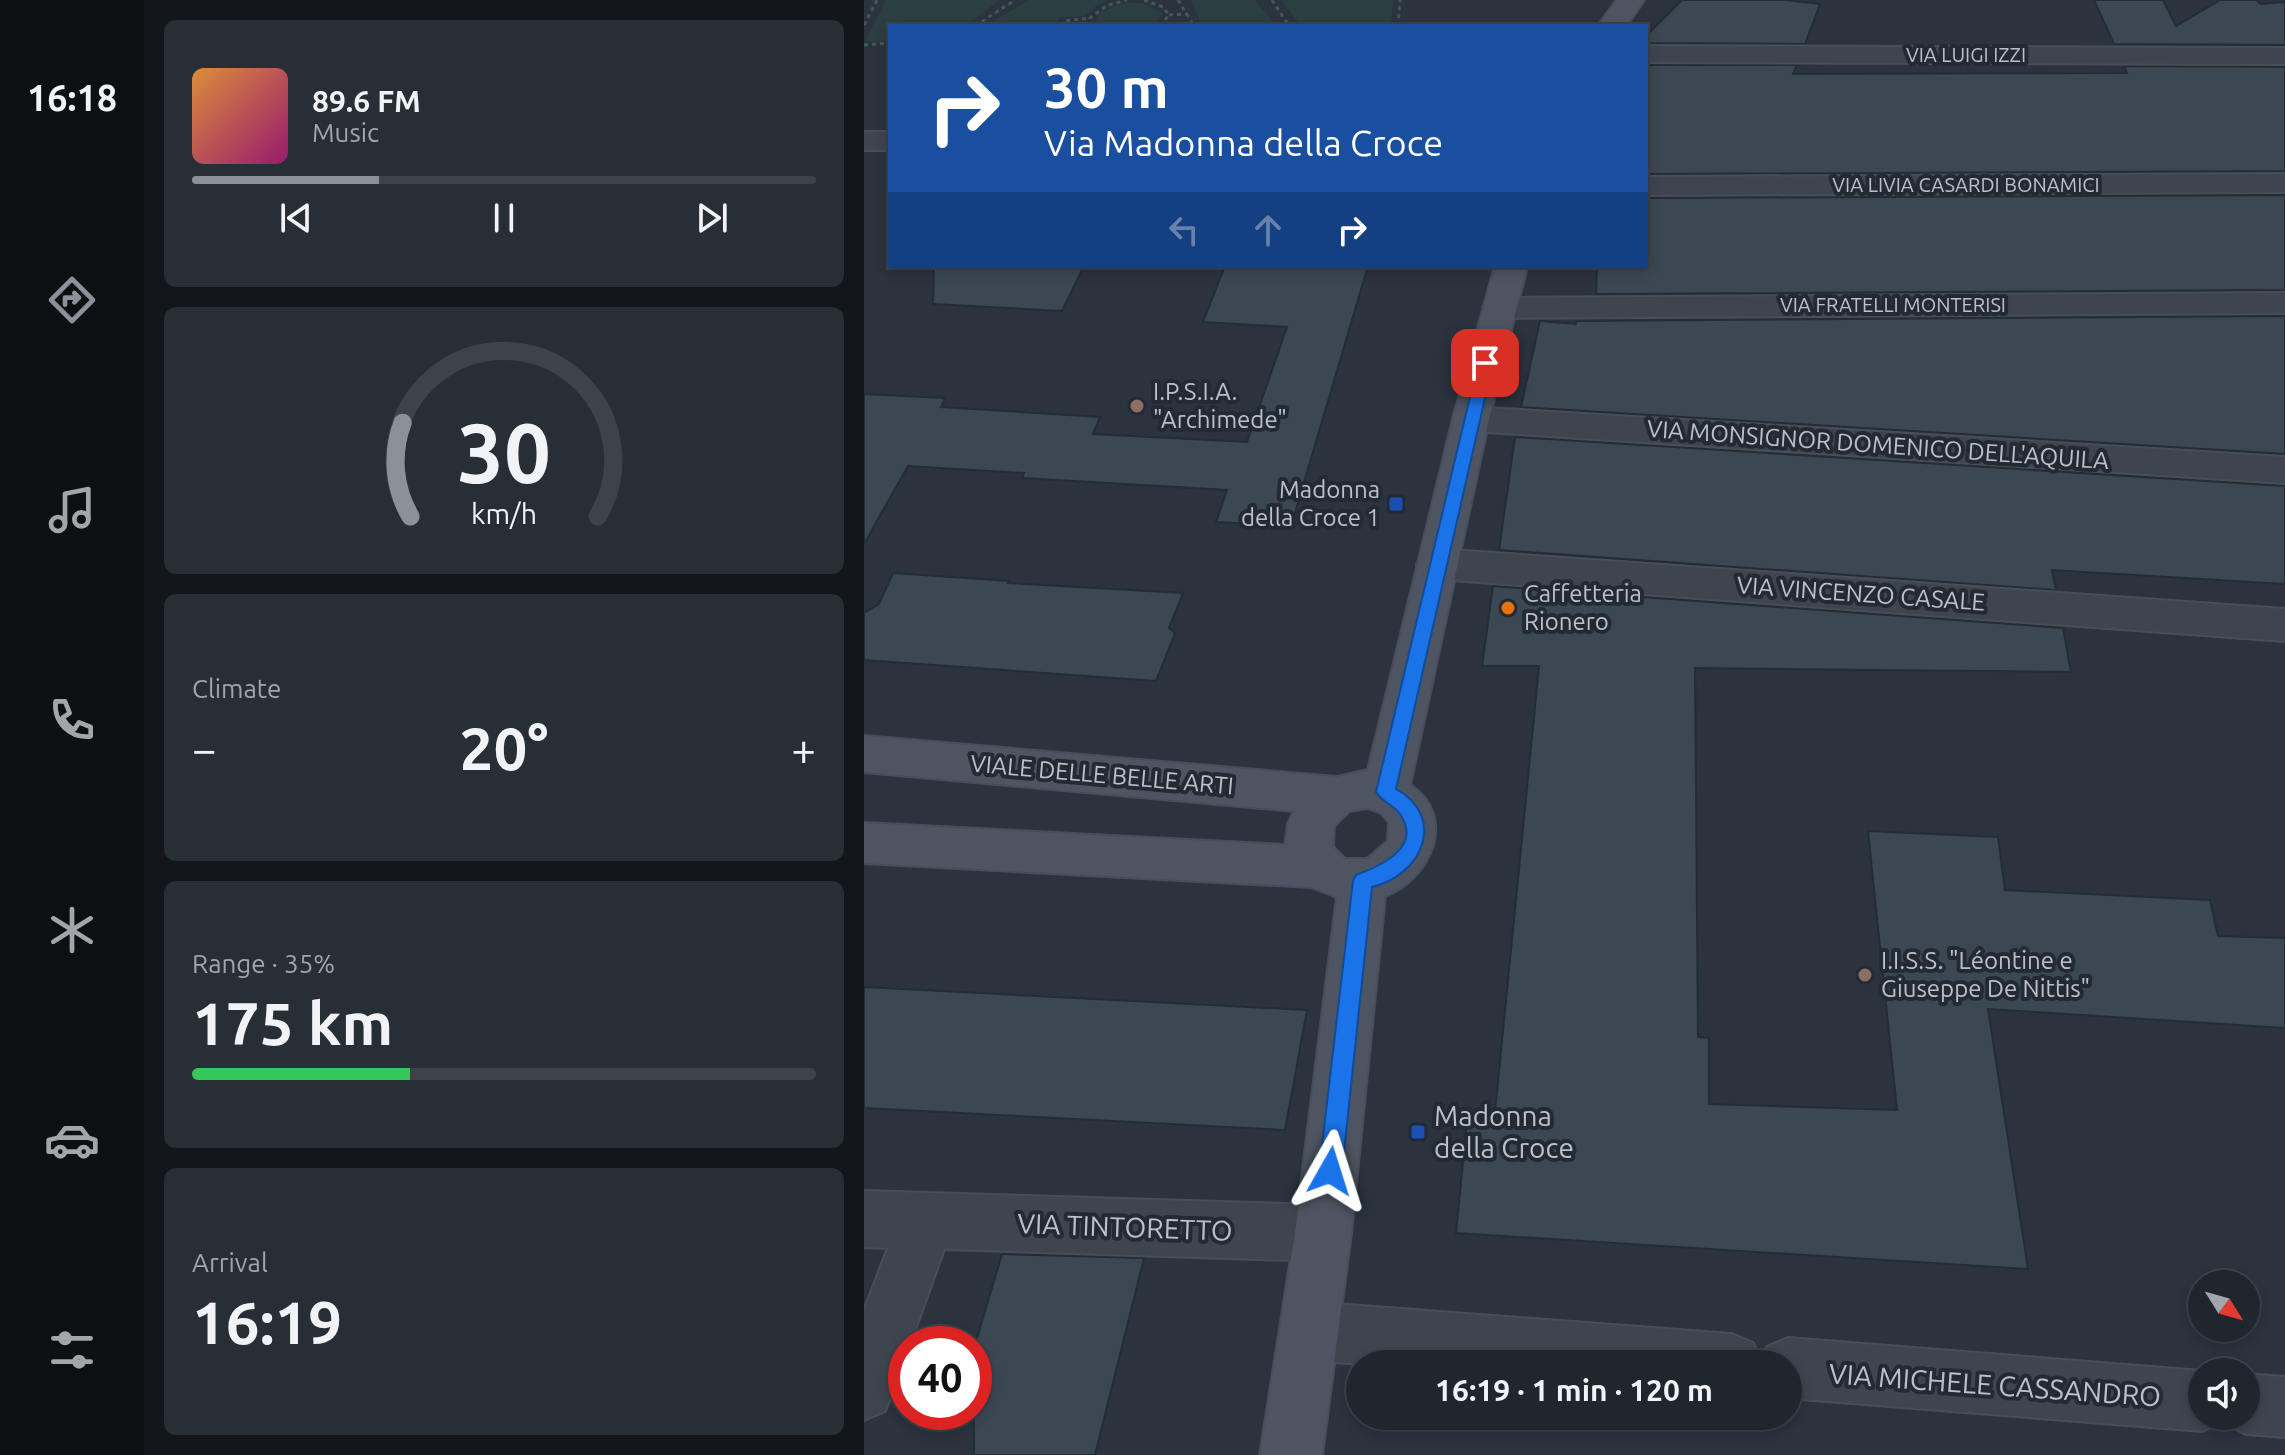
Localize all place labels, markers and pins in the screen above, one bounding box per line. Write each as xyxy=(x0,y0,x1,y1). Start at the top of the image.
pin xyxy=(1451,329,1519,397)
place label: I.P.S.I.A. "Archimede" xyxy=(1153,378,1287,433)
marker: I.P.S.I.A. "Archimede" xyxy=(1128,397,1146,415)
place label: Madonna della Croce 1 xyxy=(1241,476,1380,531)
marker: Madonna della Croce 1 xyxy=(1387,495,1405,513)
place label: Caffetteria Rionero xyxy=(1524,580,1642,635)
marker: Caffetteria Rionero xyxy=(1499,599,1517,617)
place label: I.I.S.S. "Léontine e Giuseppe De Nittis" xyxy=(1881,947,2090,1002)
marker: I.I.S.S. "Léontine e Giuseppe De Nittis" xyxy=(1856,966,1874,984)
place label: Madonna della Croce xyxy=(1434,1100,1574,1163)
marker: Madonna della Croce xyxy=(1409,1123,1427,1141)

